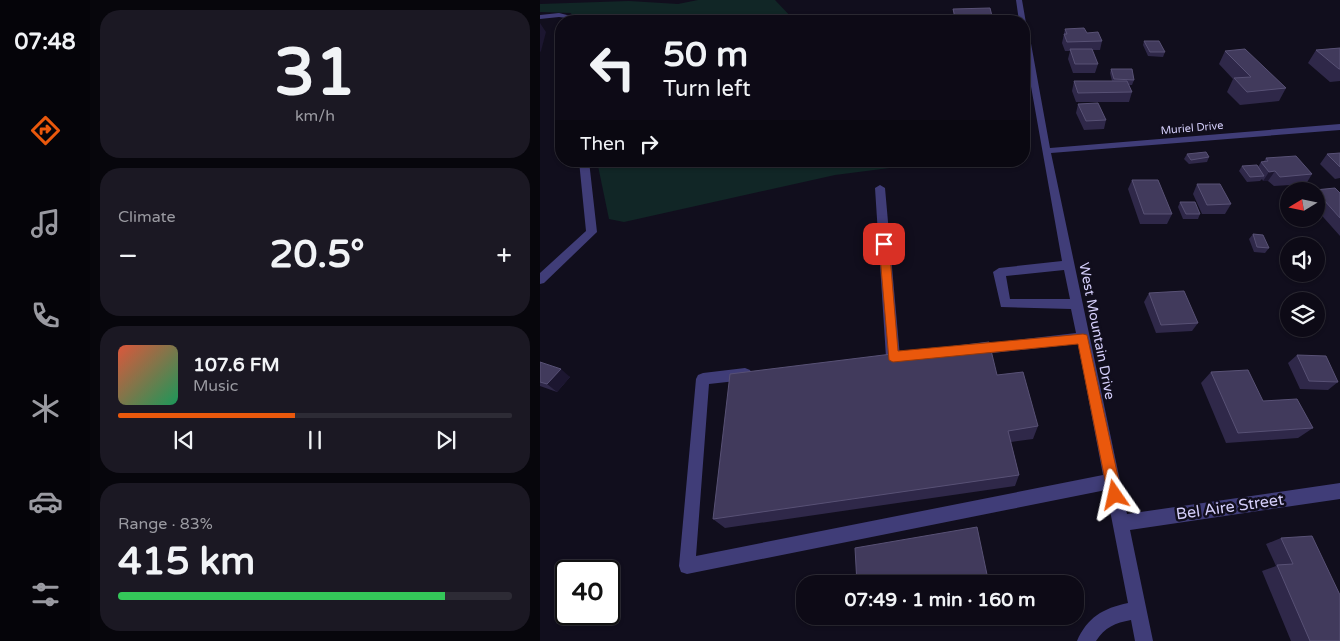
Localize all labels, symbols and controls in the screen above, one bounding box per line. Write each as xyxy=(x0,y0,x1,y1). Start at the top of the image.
text: 07:48 xyxy=(15,29,75,55)
text: 31 xyxy=(274,34,356,113)
text: 50 m xyxy=(663,34,748,76)
icon: left xyxy=(580,35,645,100)
text: Turn left xyxy=(663,76,751,102)
text: km/h xyxy=(295,106,335,126)
icon: directions xyxy=(28,113,63,148)
street label: Muriel Drive xyxy=(1160,119,1224,137)
icon: right xyxy=(635,130,663,158)
text: Then xyxy=(580,133,625,155)
north arrow xyxy=(1280,182,1325,228)
map controls xyxy=(1280,182,1325,337)
icon: music xyxy=(28,206,63,241)
text: Climate xyxy=(118,207,176,227)
pin xyxy=(863,223,905,265)
icon: arrive xyxy=(870,230,898,258)
text: 20.5° xyxy=(270,232,365,278)
button: sound xyxy=(1280,237,1325,282)
text: − xyxy=(118,239,138,273)
text: + xyxy=(496,239,512,273)
street label: West Mountain Drive xyxy=(1075,261,1119,401)
button: layers xyxy=(1280,292,1325,337)
icon: phone xyxy=(28,298,63,333)
text: 107.6 FM xyxy=(193,354,280,376)
text: Music xyxy=(193,376,238,396)
icon: climate xyxy=(28,391,63,426)
icon: previous xyxy=(170,426,198,454)
icon: pause xyxy=(301,426,329,454)
icon: next xyxy=(432,426,460,454)
position arrow xyxy=(1088,468,1140,520)
icon: car xyxy=(28,484,63,519)
street label: Bel Aire Street xyxy=(1175,490,1285,524)
text: Range · 83% xyxy=(118,514,213,534)
text: 415 km xyxy=(118,539,255,585)
speed limit sign: 40 xyxy=(555,560,620,625)
icon: filters xyxy=(28,577,63,612)
text: 07:49 · 1 min · 160 m xyxy=(844,589,1036,611)

